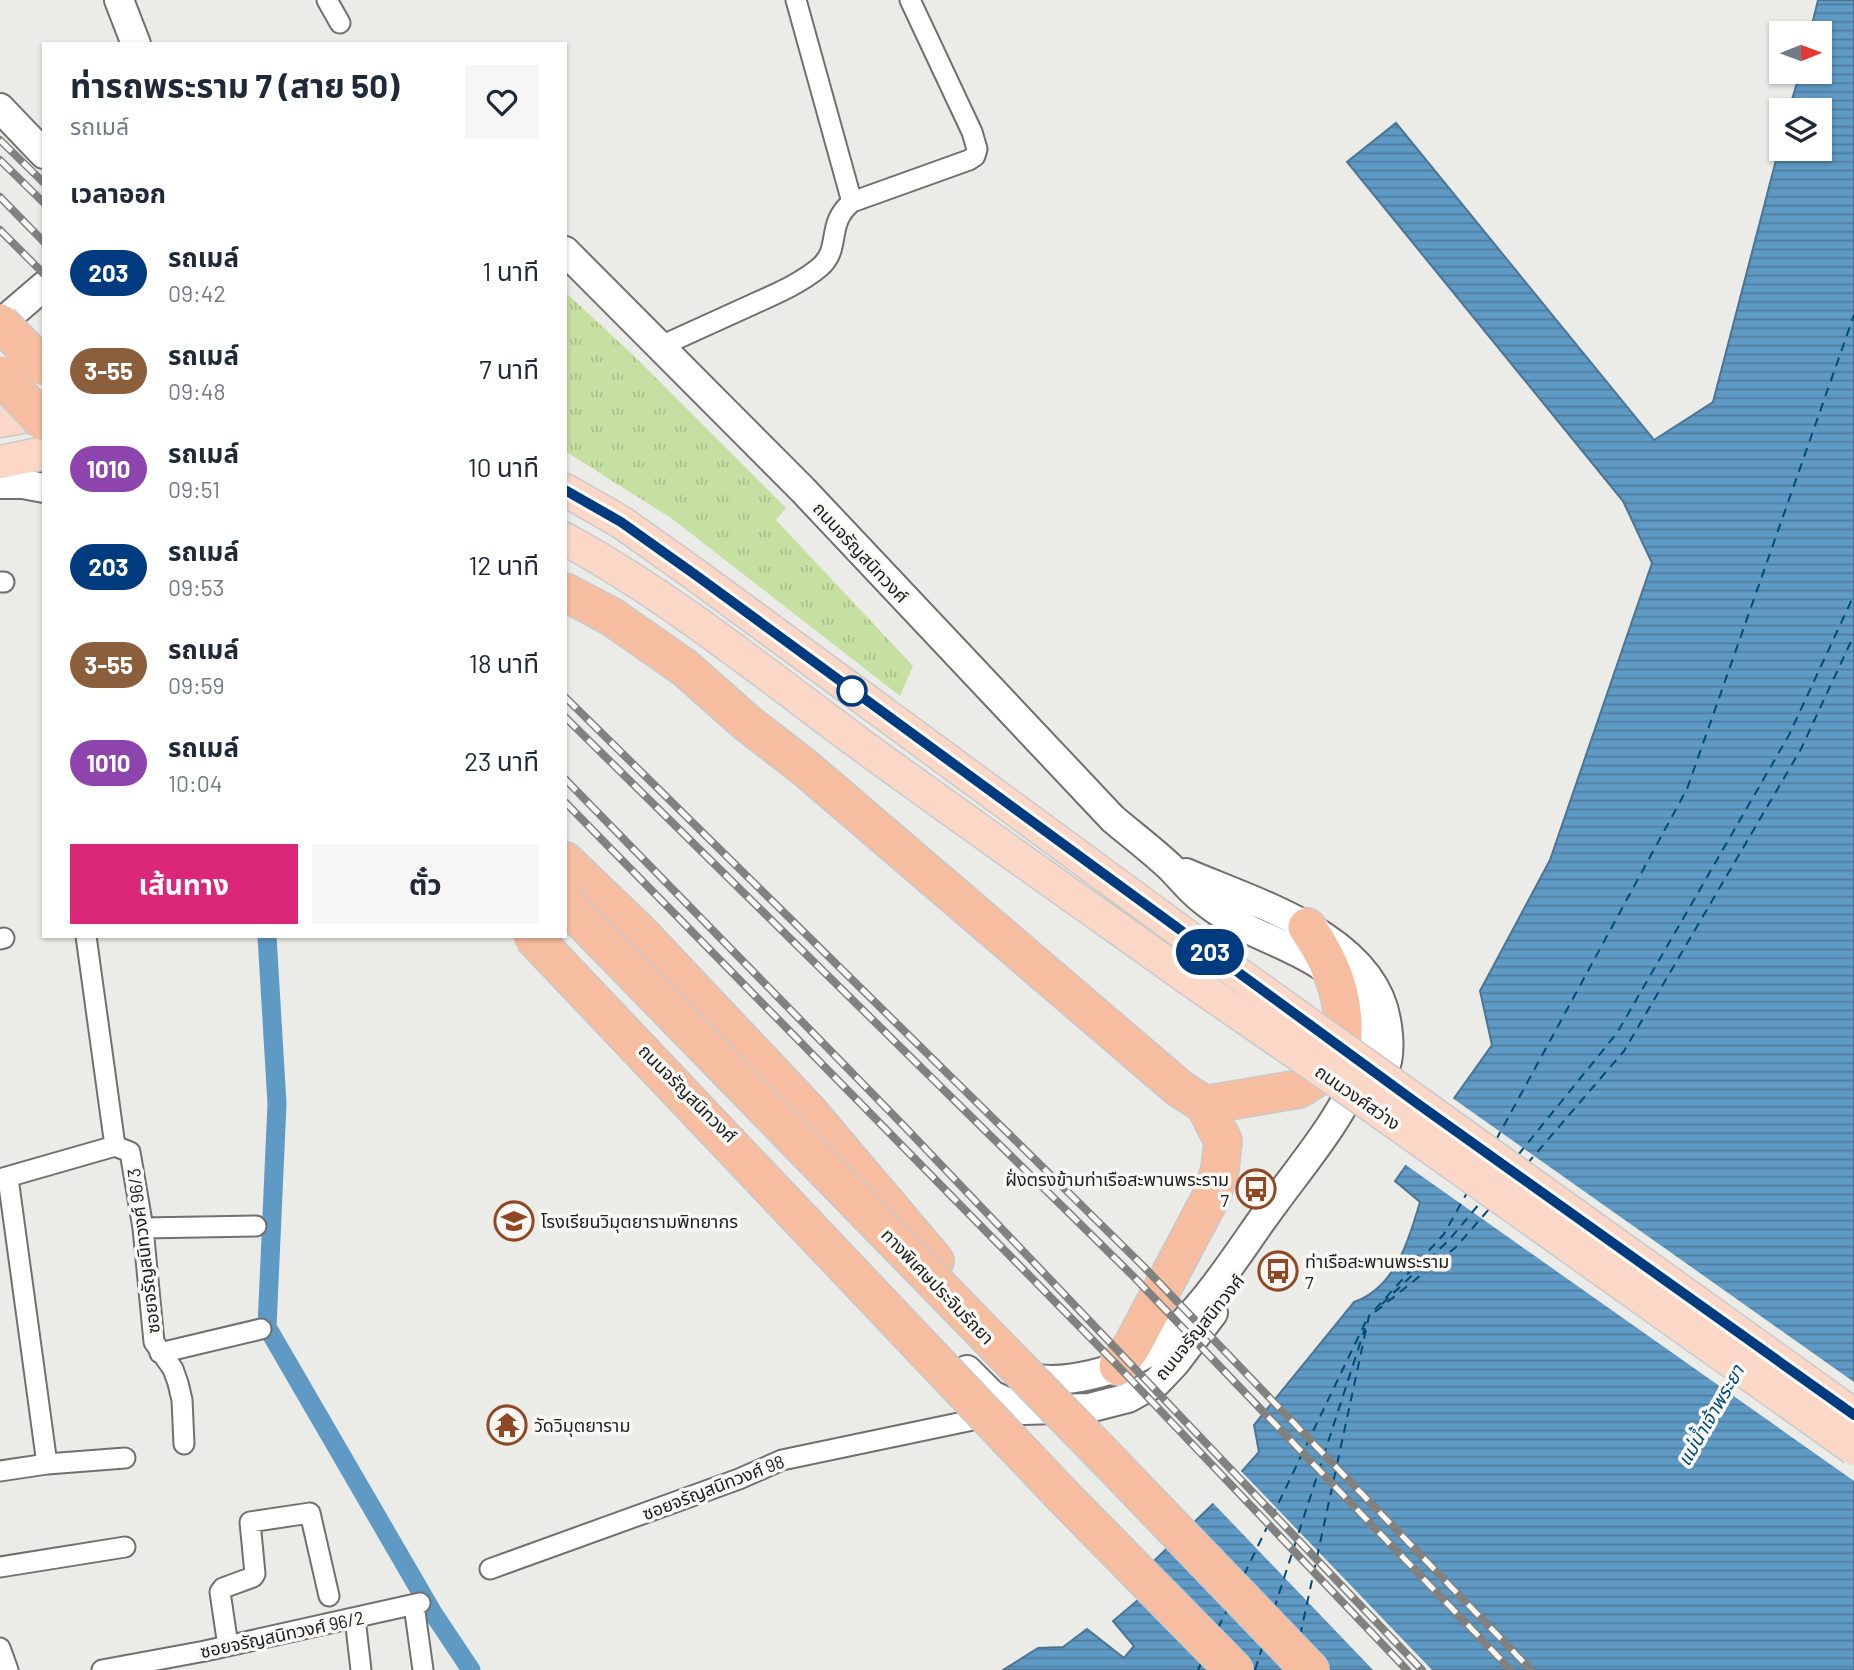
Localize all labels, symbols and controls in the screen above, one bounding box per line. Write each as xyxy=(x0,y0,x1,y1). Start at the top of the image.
north arrow xyxy=(1769,21,1832,84)
map controls xyxy=(1769,21,1832,161)
text: ท่ารถพระราม 7 (สาย 50) xyxy=(70,65,399,105)
button: heart xyxy=(465,65,539,139)
button: layers xyxy=(1769,98,1832,161)
text: รถเมล์ xyxy=(70,112,129,140)
text: เวลาออก xyxy=(70,177,166,208)
text: รถเมล์ xyxy=(168,241,239,272)
text: 1 นาที xyxy=(482,255,539,286)
text: 203 xyxy=(88,258,129,287)
text: 09:42 xyxy=(168,279,226,307)
text: รถเมล์ xyxy=(168,339,239,370)
text: 7 นาที xyxy=(479,353,539,384)
text: 3-55 xyxy=(84,356,133,385)
text: 09:48 xyxy=(168,377,225,405)
text: รถเมล์ xyxy=(168,437,239,468)
text: 10 นาที xyxy=(468,451,539,482)
text: 1010 xyxy=(86,454,131,483)
text: 09:51 xyxy=(168,475,220,503)
street label: ถนนจรัญสนิทวงศ์ xyxy=(809,497,913,607)
text: รถเมล์ xyxy=(168,535,239,566)
text: 12 นาที xyxy=(468,549,539,580)
text: 203 xyxy=(88,552,129,581)
text: 09:53 xyxy=(168,573,224,601)
text: รถเมล์ xyxy=(168,633,239,664)
text: 18 นาที xyxy=(469,647,539,678)
text: 3-55 xyxy=(84,650,133,679)
text: 09:59 xyxy=(168,671,225,699)
unlabelled marker xyxy=(837,676,867,706)
text: รถเมล์ xyxy=(168,731,239,762)
text: 23 นาที xyxy=(464,745,539,776)
text: 1010 xyxy=(86,748,131,777)
text: 10:04 xyxy=(168,769,223,797)
button: เส้นทาง xyxy=(70,844,298,924)
button: ตั๋ว xyxy=(312,844,539,924)
line badge: 203 xyxy=(1170,929,1250,975)
text: 203 xyxy=(1190,937,1230,966)
street label: ถนนจรัญสนิทวงศ์ xyxy=(634,1039,742,1147)
street label: ถนนวงศ์สว่าง xyxy=(1311,1060,1405,1134)
street label: ซอยจรัญสนิทวงศ์ 96/3 xyxy=(122,1167,164,1335)
place label: ฝั่งตรงข้ามท่าเรือสะพานพระราม 7 xyxy=(1005,1168,1229,1211)
bus stop icon: ฝั่งตรงข้ามท่าเรือสะพานพระราม 7 xyxy=(1235,1168,1277,1210)
school or university icon: โรงเรียนวิมุตยารามพิทยากร xyxy=(493,1200,535,1242)
place label: โรงเรียนวิมุตยารามพิทยากร xyxy=(541,1210,738,1233)
street label: ทางพิเศษประจิมรัถยา xyxy=(877,1224,999,1348)
bus stop icon: ท่าเรือสะพานพระราม 7 xyxy=(1257,1250,1299,1292)
place label: ท่าเรือสะพานพระราม 7 xyxy=(1305,1250,1449,1293)
street label: ถนนจรัญสนิทวงศ์ xyxy=(1150,1270,1248,1384)
water label: แม่น้ำเจ้าพระยา xyxy=(1671,1359,1749,1470)
temple icon: วัดวิมุตยาราม xyxy=(486,1404,528,1446)
place label: วัดวิมุตยาราม xyxy=(534,1414,630,1437)
street label: ซอยจรัญสนิทวงศ์ 98 xyxy=(639,1450,787,1524)
street label: ซอยจรัญสนิทวงศ์ 96/2 xyxy=(198,1606,366,1662)

